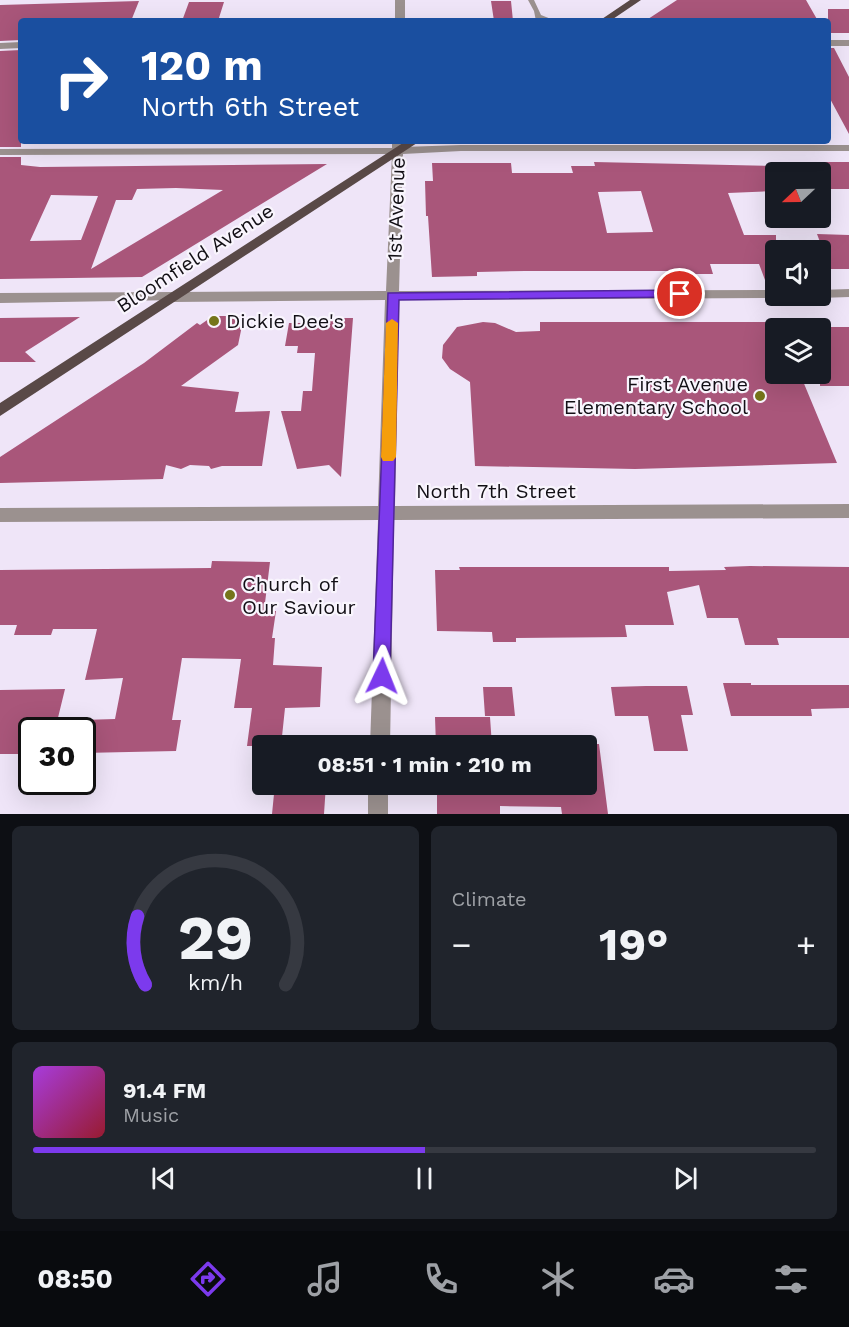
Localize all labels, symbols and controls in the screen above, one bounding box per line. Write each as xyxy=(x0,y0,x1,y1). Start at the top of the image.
text: 120 m xyxy=(141,41,263,90)
icon: right xyxy=(42,42,120,120)
text: North 6th Street xyxy=(141,91,359,123)
street label: 1st Avenue xyxy=(382,157,410,261)
north arrow xyxy=(765,162,831,228)
map controls xyxy=(765,162,831,384)
street label: Bloomfield Avenue xyxy=(112,198,278,318)
button: sound xyxy=(765,240,831,306)
pin xyxy=(654,268,705,319)
icon: arrive xyxy=(663,277,696,310)
place label: Dickie Dee's xyxy=(226,309,344,333)
marker: Dickie Dee's xyxy=(207,314,221,328)
button: layers xyxy=(765,318,831,384)
place label: First Avenue Elementary School xyxy=(564,372,748,419)
marker: First Avenue Elementary School xyxy=(753,389,767,403)
street label: North 7th Street xyxy=(416,479,577,503)
place label: Church of Our Saviour xyxy=(242,572,356,619)
marker: Church of Our Saviour xyxy=(223,588,237,602)
position arrow xyxy=(350,644,414,708)
speed limit sign: 30 xyxy=(18,717,96,795)
text: 08:51 · 1 min · 210 m xyxy=(317,752,532,777)
text: Climate xyxy=(452,887,527,911)
text: 29 xyxy=(177,901,253,974)
text: 19° xyxy=(599,918,668,971)
text: − xyxy=(452,925,471,964)
text: + xyxy=(796,925,816,964)
text: km/h xyxy=(188,970,243,995)
text: 91.4 FM xyxy=(123,1078,206,1103)
text: Music xyxy=(123,1103,179,1127)
icon: previous xyxy=(147,1162,180,1195)
icon: pause xyxy=(408,1162,441,1195)
icon: next xyxy=(669,1162,702,1195)
icon: directions xyxy=(187,1258,229,1300)
icon: music xyxy=(304,1258,346,1300)
icon: phone xyxy=(420,1258,462,1300)
icon: climate xyxy=(537,1258,579,1300)
icon: car xyxy=(653,1258,695,1300)
icon: filters xyxy=(770,1258,812,1300)
text: 08:50 xyxy=(37,1263,113,1295)

